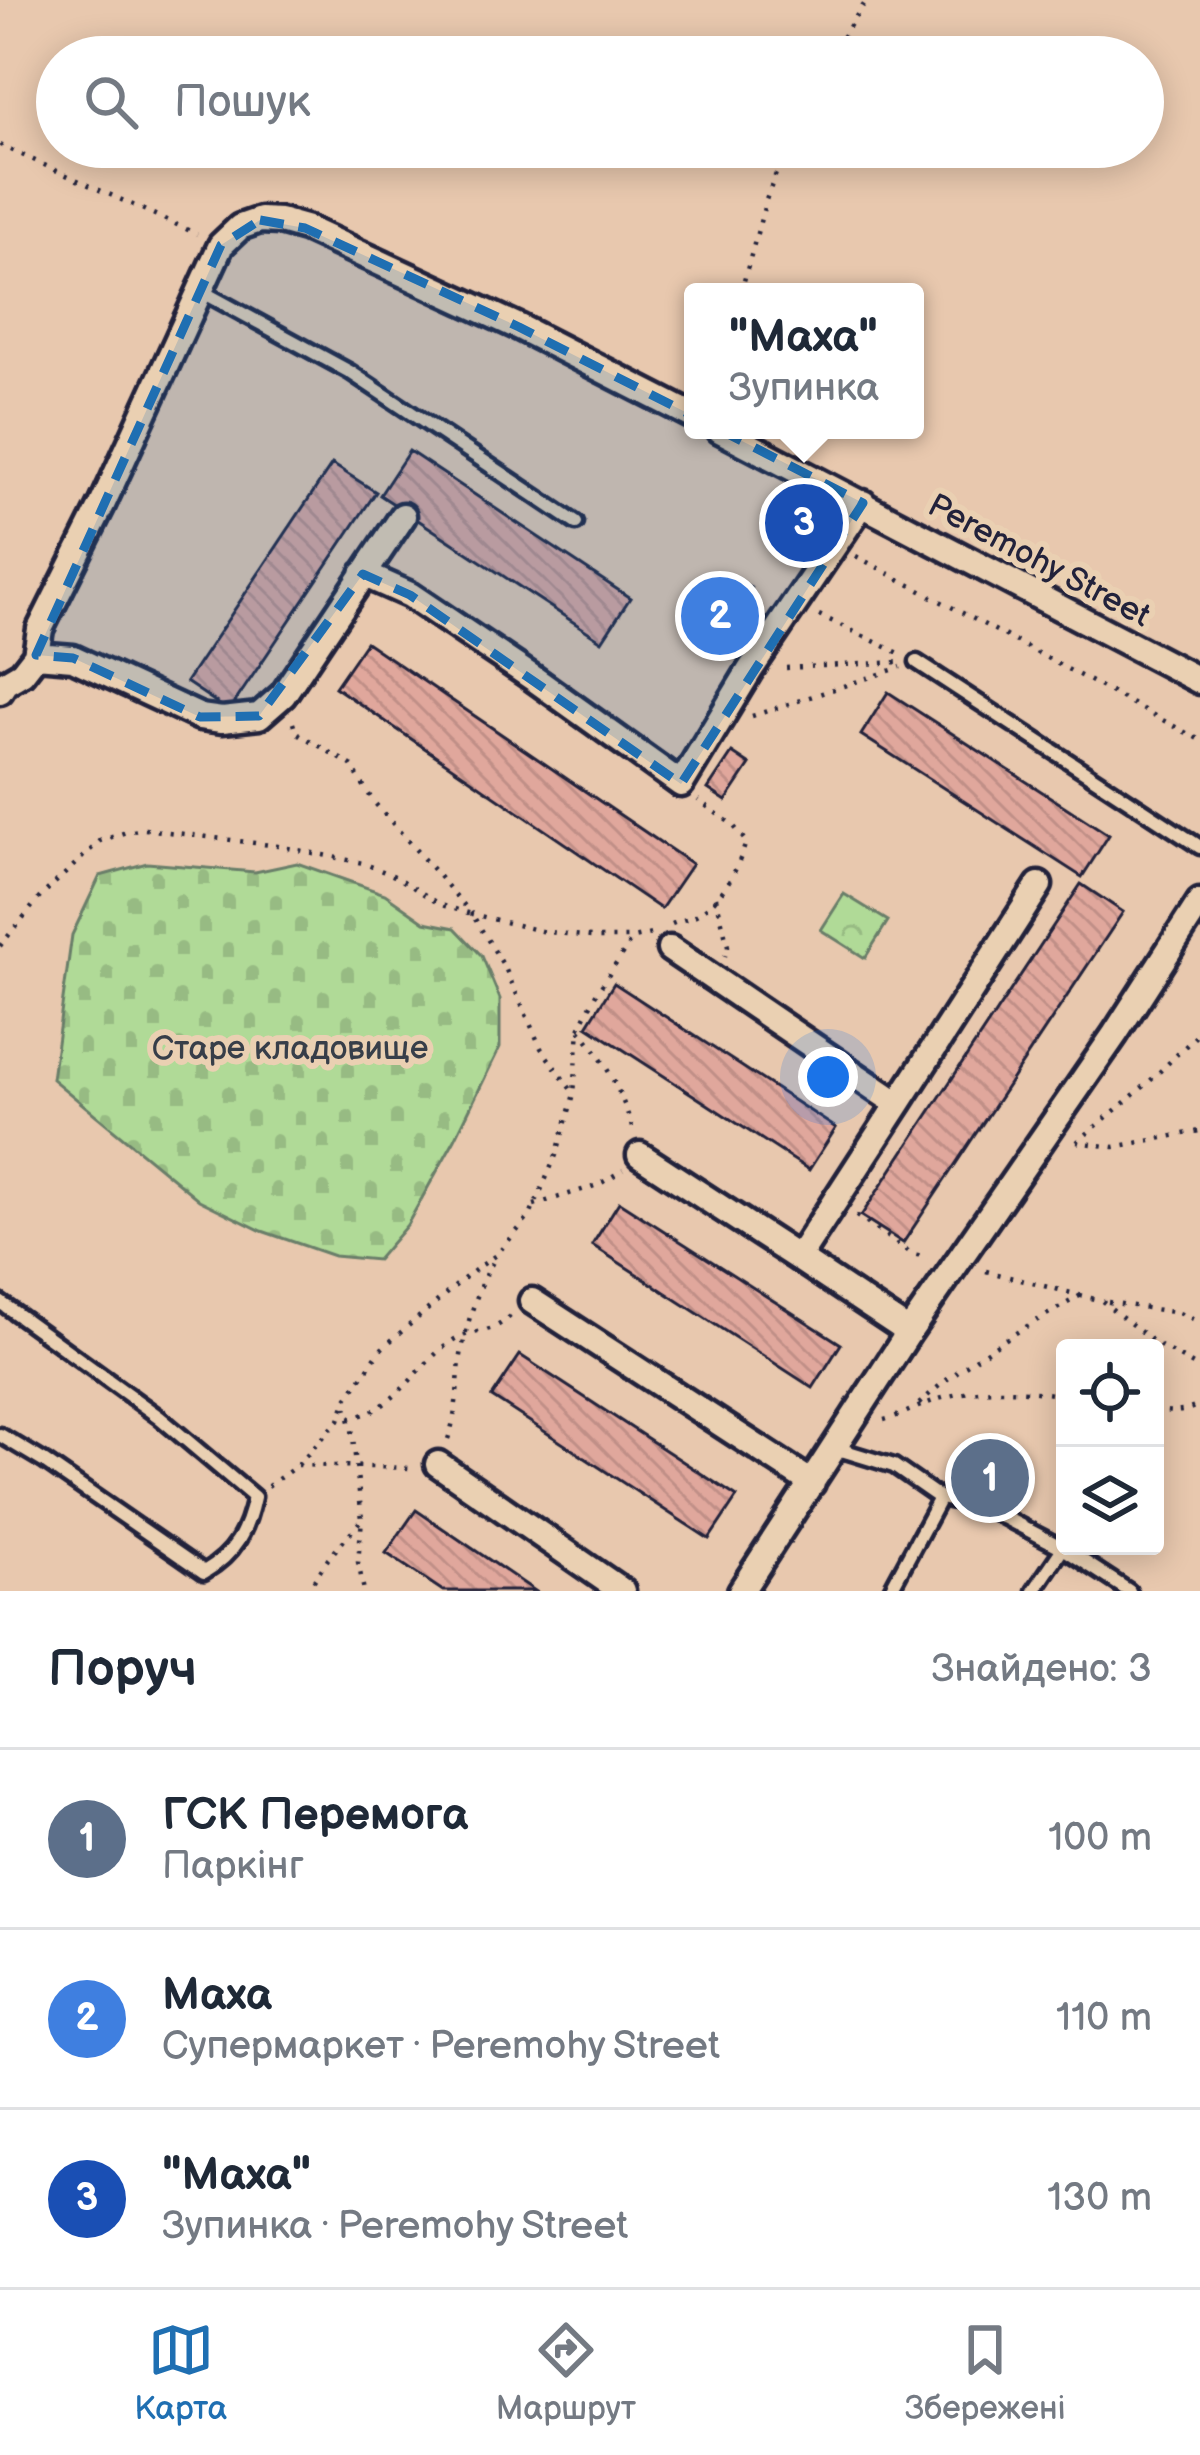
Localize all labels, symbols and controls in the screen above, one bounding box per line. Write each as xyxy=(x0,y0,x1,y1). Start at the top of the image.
search box xyxy=(36,36,1164,168)
icon: search xyxy=(78,69,144,135)
text: Пошук xyxy=(174,75,311,130)
popup xyxy=(684,283,924,439)
text: "Маха" xyxy=(729,310,878,365)
text: Зупинка xyxy=(729,365,879,412)
pin: 3 xyxy=(765,478,843,568)
street label: Peremohy Street xyxy=(921,485,1157,636)
pin: 2 xyxy=(681,571,759,661)
park label: Старе кладовище xyxy=(152,1029,428,1069)
your location xyxy=(798,1047,858,1107)
map controls xyxy=(1056,1339,1164,1555)
button: locate xyxy=(1056,1339,1164,1447)
pin: 1 xyxy=(951,1433,1029,1523)
button: layers xyxy=(1056,1447,1164,1555)
text: Поруч xyxy=(48,1639,197,1700)
text: Знайдено: 3 xyxy=(931,1646,1152,1693)
text: ГСК Перемога xyxy=(162,1788,468,1843)
text: 1 xyxy=(79,1815,95,1862)
text: 100 m xyxy=(1048,1815,1152,1862)
text: Паркінг xyxy=(162,1843,304,1890)
text: Маха xyxy=(162,1968,272,2023)
text: 2 xyxy=(75,1995,99,2042)
text: 110 m xyxy=(1056,1995,1152,2042)
text: Супермаркет · Peremohy Street xyxy=(162,2023,720,2070)
text: "Маха" xyxy=(162,2148,311,2203)
text: 3 xyxy=(76,2175,98,2222)
text: 130 m xyxy=(1047,2175,1152,2222)
text: Зупинка · Peremohy Street xyxy=(162,2203,628,2250)
tab: Карта xyxy=(134,2317,227,2429)
tab: Маршрут xyxy=(496,2317,636,2429)
tab: Збережені xyxy=(905,2317,1066,2429)

